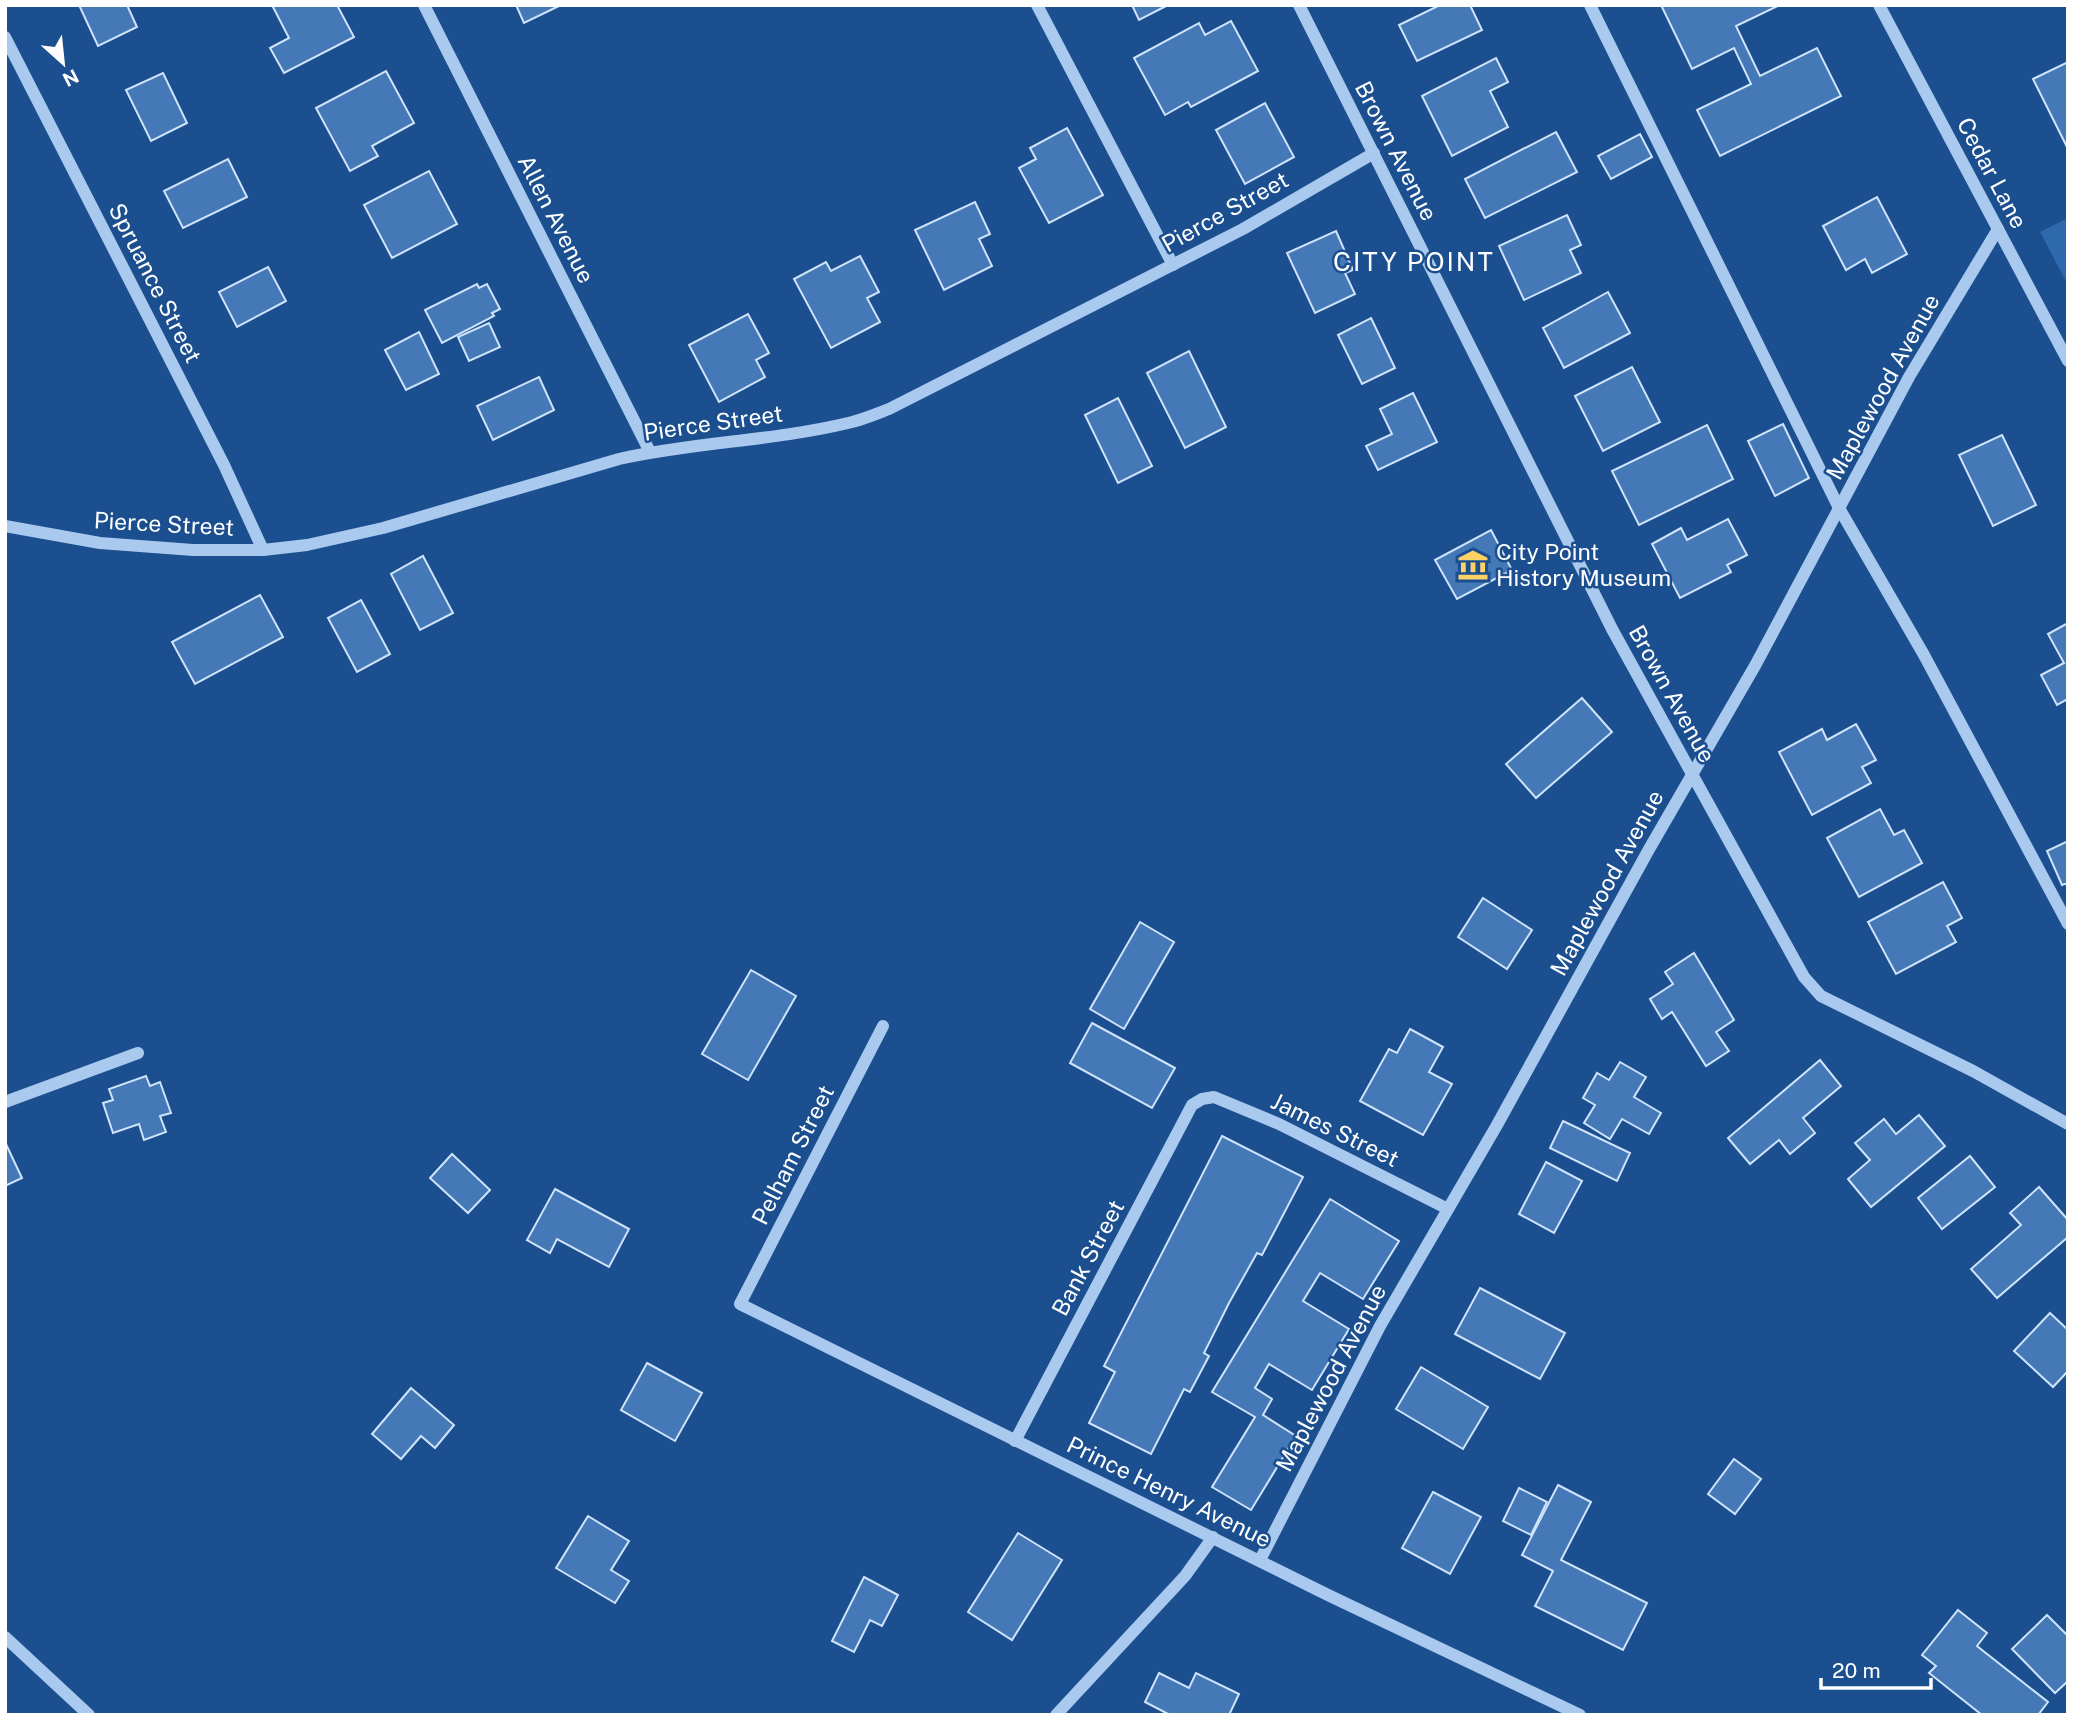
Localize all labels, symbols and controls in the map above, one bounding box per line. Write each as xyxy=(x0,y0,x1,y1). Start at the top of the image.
north arrow xyxy=(28,28,98,98)
text: N xyxy=(59,65,82,91)
street label: Brown Avenue xyxy=(1350,77,1443,225)
street label: Cedar Lane xyxy=(1952,113,2033,233)
street label: Allen Avenue xyxy=(513,150,600,287)
street label: Pierce Street xyxy=(1157,166,1293,257)
street label: Spruance Street xyxy=(104,198,207,367)
district label: CITY POINT xyxy=(1333,246,1495,277)
street label: Maplewood Avenue xyxy=(1820,289,1945,484)
street label: Pierce Street xyxy=(642,399,784,446)
street label: Pierce Street xyxy=(93,506,235,541)
place label: City Point History Museum xyxy=(1496,538,1671,591)
museum icon: City Point History Museum xyxy=(1456,548,1490,582)
street label: Brown Avenue xyxy=(1624,620,1721,767)
street label: Maplewood Avenue xyxy=(1544,785,1669,980)
street label: Pelham Street xyxy=(746,1081,839,1229)
street label: James Street xyxy=(1267,1087,1404,1172)
street label: Bank Street xyxy=(1046,1195,1129,1320)
street label: Maplewood Avenue xyxy=(1270,1280,1391,1476)
street label: Prince Henry Avenue xyxy=(1063,1430,1276,1553)
scale bar xyxy=(1821,1646,1931,1690)
text: 20 m xyxy=(1832,1658,1881,1683)

